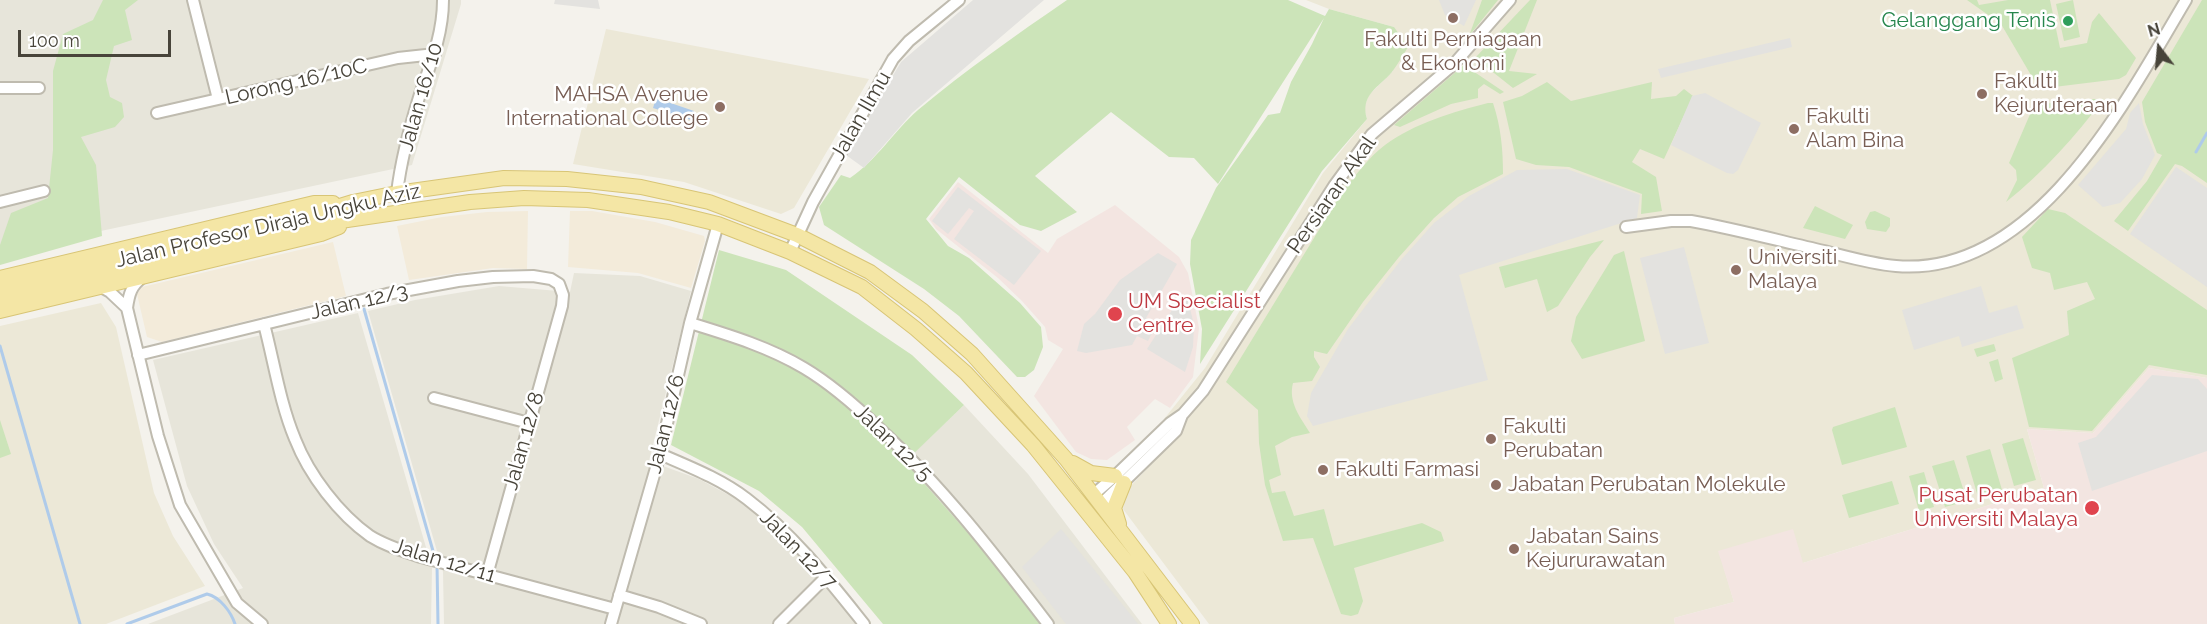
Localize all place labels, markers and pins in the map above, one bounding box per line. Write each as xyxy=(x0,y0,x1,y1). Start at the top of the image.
place label: Gelanggang Tenis xyxy=(1882,8,2056,34)
marker: Fakulti Perniagaan & Ekonomi xyxy=(1446,11,1460,25)
marker: Gelanggang Tenis xyxy=(2061,14,2075,28)
place label: Fakulti Perniagaan & Ekonomi xyxy=(1364,27,1542,77)
place label: Fakulti Kejuruteraan xyxy=(1994,69,2118,119)
place label: MAHSA Avenue International College xyxy=(506,82,708,132)
marker: Fakulti Kejuruteraan xyxy=(1975,87,1989,101)
marker: MAHSA Avenue International College xyxy=(713,100,727,114)
place label: Fakulti Alam Bina xyxy=(1806,104,1904,154)
marker: Fakulti Alam Bina xyxy=(1787,122,1801,136)
place label: Universiti Malaya xyxy=(1748,245,1837,295)
marker: Universiti Malaya xyxy=(1729,263,1743,277)
place label: UM Specialist Centre xyxy=(1128,289,1261,339)
marker: UM Specialist Centre xyxy=(1106,305,1124,323)
place label: Fakulti Perubatan xyxy=(1503,414,1603,464)
marker: Fakulti Perubatan xyxy=(1484,432,1498,446)
place label: Fakulti Farmasi xyxy=(1335,457,1479,483)
marker: Fakulti Farmasi xyxy=(1316,463,1330,477)
place label: Jabatan Perubatan Molekule xyxy=(1508,472,1786,498)
marker: Jabatan Perubatan Molekule xyxy=(1489,478,1503,492)
place label: Pusat Perubatan Universiti Malaya xyxy=(1914,483,2078,533)
marker: Pusat Perubatan Universiti Malaya xyxy=(2083,499,2101,517)
place label: Jabatan Sains Kejururawatan xyxy=(1526,524,1666,574)
marker: Jabatan Sains Kejururawatan xyxy=(1507,542,1521,556)

